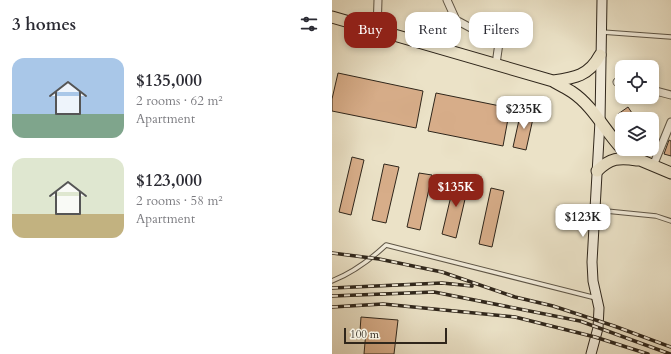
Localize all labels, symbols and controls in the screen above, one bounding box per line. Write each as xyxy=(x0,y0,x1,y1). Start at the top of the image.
chip: Buy xyxy=(344,12,397,48)
chip: Rent xyxy=(405,12,461,48)
chip: Filters xyxy=(469,12,533,48)
text: 3 homes xyxy=(12,13,76,36)
icon: filters xyxy=(298,13,320,35)
map controls xyxy=(615,60,659,156)
button: locate xyxy=(615,60,659,104)
text: $135,000 xyxy=(136,69,202,92)
icon: home xyxy=(44,74,92,122)
text: 2 rooms · 62 m² xyxy=(136,92,223,110)
pin: $235K xyxy=(496,96,552,130)
text: $235K xyxy=(505,100,543,118)
text: Apartment xyxy=(136,110,195,128)
button: layers xyxy=(615,112,659,156)
text: $123,000 xyxy=(136,169,202,192)
icon: home xyxy=(44,174,92,222)
pin: $135K xyxy=(428,174,484,208)
text: $135K xyxy=(437,178,475,196)
text: 2 rooms · 58 m² xyxy=(136,192,223,210)
pin: $123K xyxy=(555,204,611,238)
text: $123K xyxy=(564,208,602,226)
text: Apartment xyxy=(136,210,195,228)
scale bar xyxy=(344,326,447,345)
text: 100 m xyxy=(350,327,379,342)

